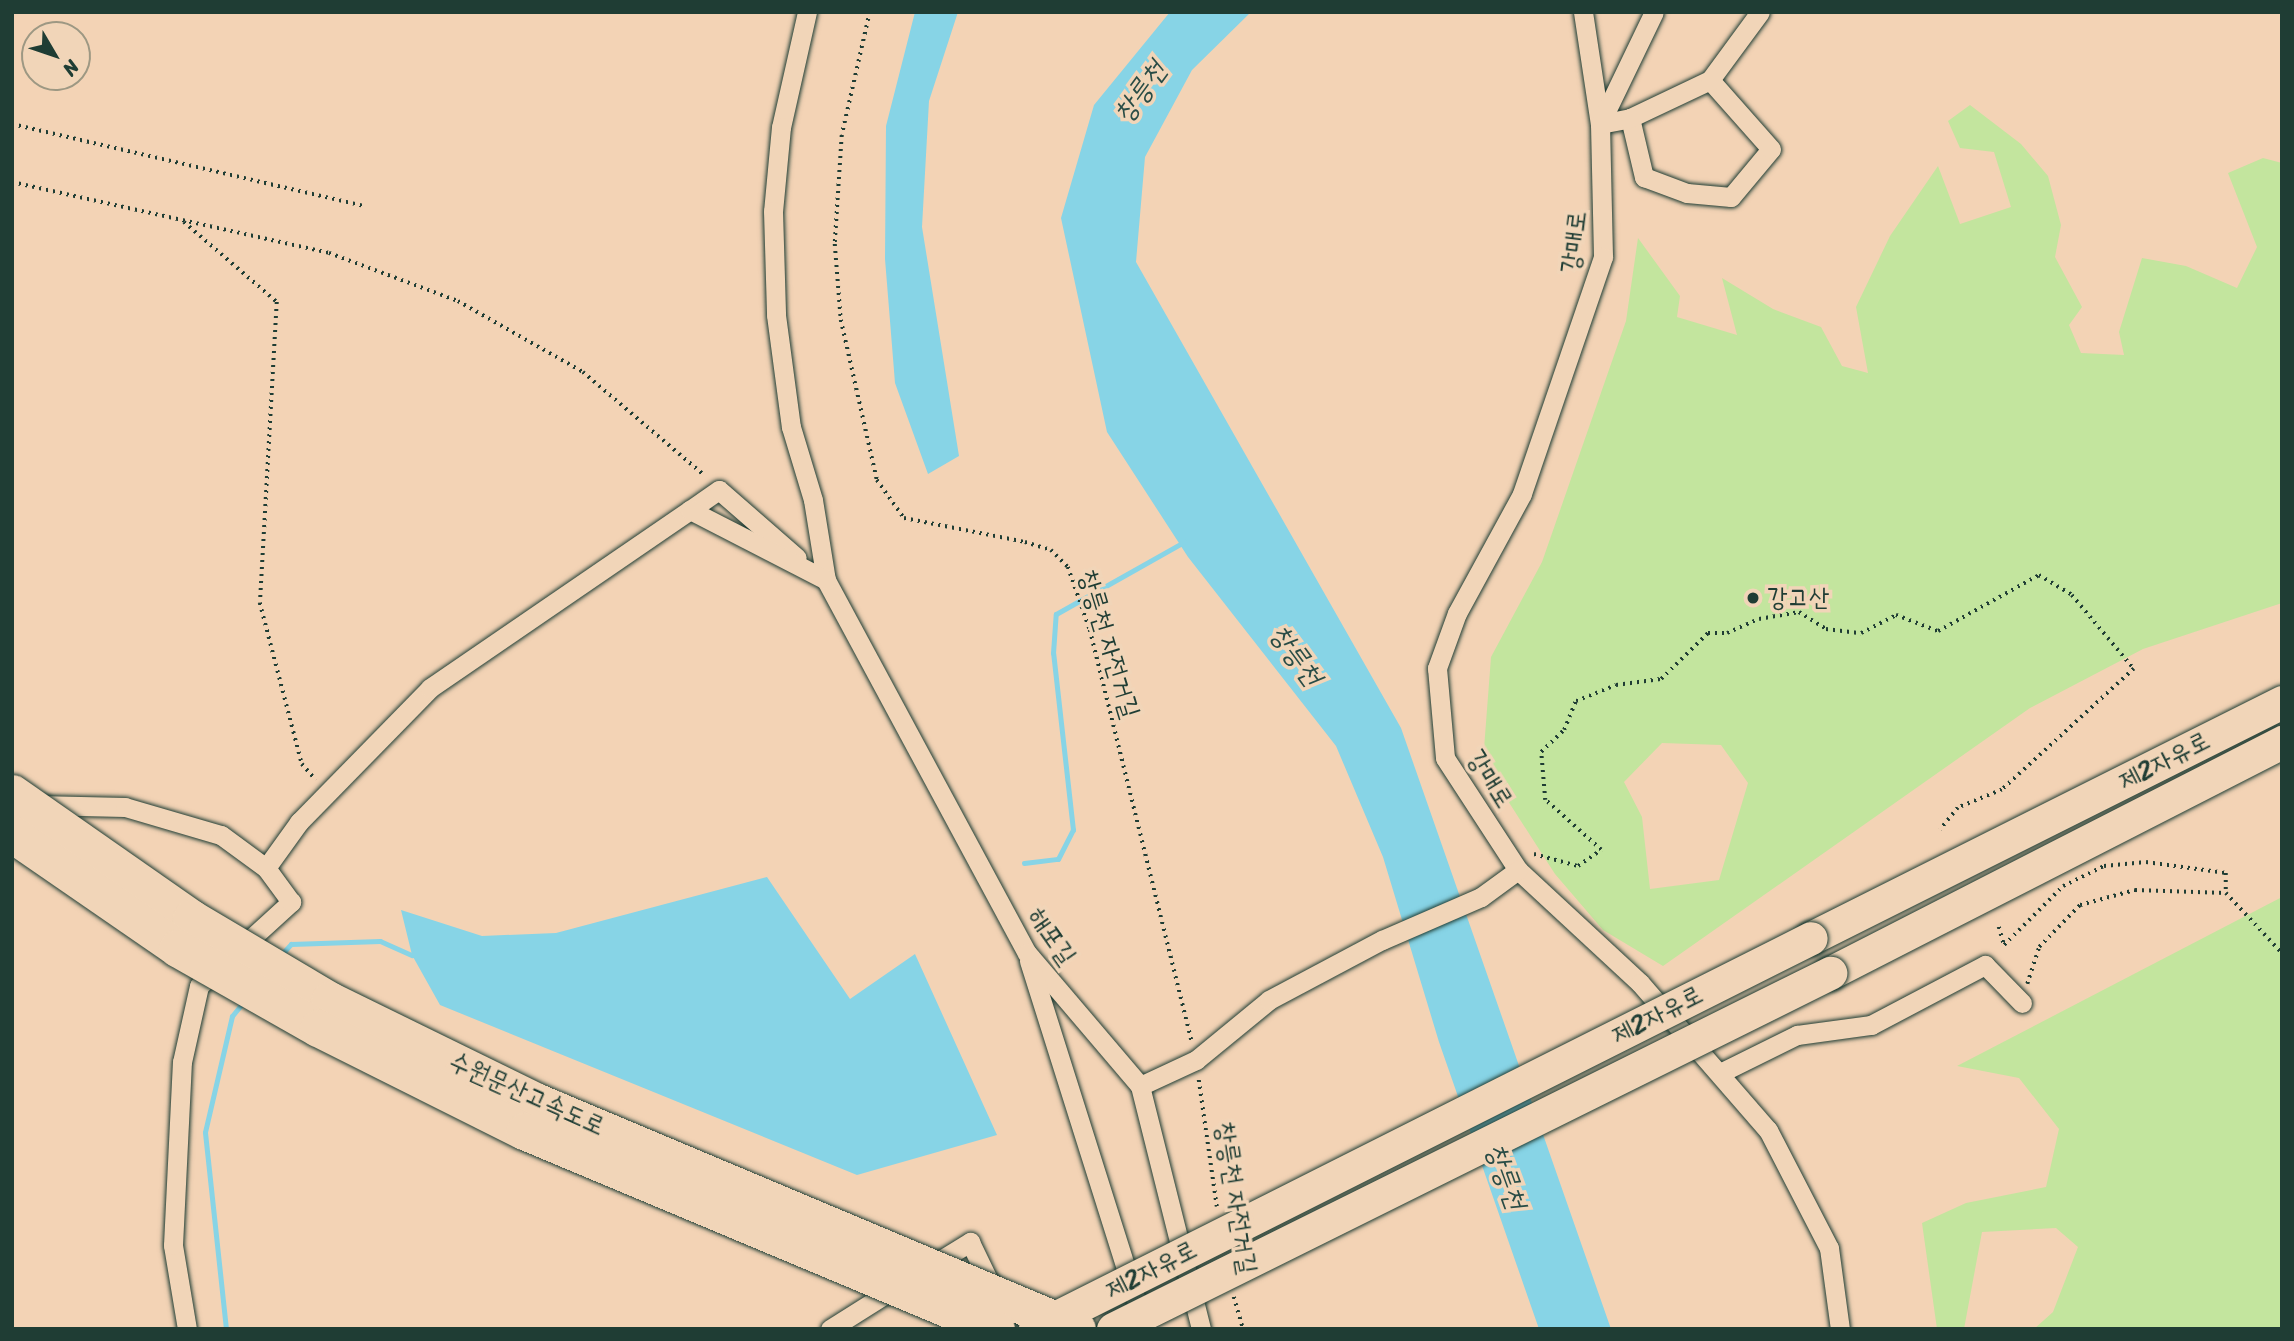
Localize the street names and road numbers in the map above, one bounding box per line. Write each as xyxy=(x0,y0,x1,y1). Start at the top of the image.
street label: 강매로 xyxy=(1555,209,1593,275)
street label: 창릉천 자전거길 xyxy=(1072,566,1146,722)
street label: 제2자유로 xyxy=(2113,725,2215,797)
street label: 강매로 xyxy=(1460,744,1520,814)
street label: 해포길 xyxy=(1021,901,1083,971)
street label: 제2자유로 xyxy=(1606,979,1708,1051)
street label: 수원문산고속도로 xyxy=(444,1046,610,1142)
street label: 창릉천 자전거길 xyxy=(1209,1120,1263,1276)
street label: 제2자유로 xyxy=(1100,1234,1202,1306)

